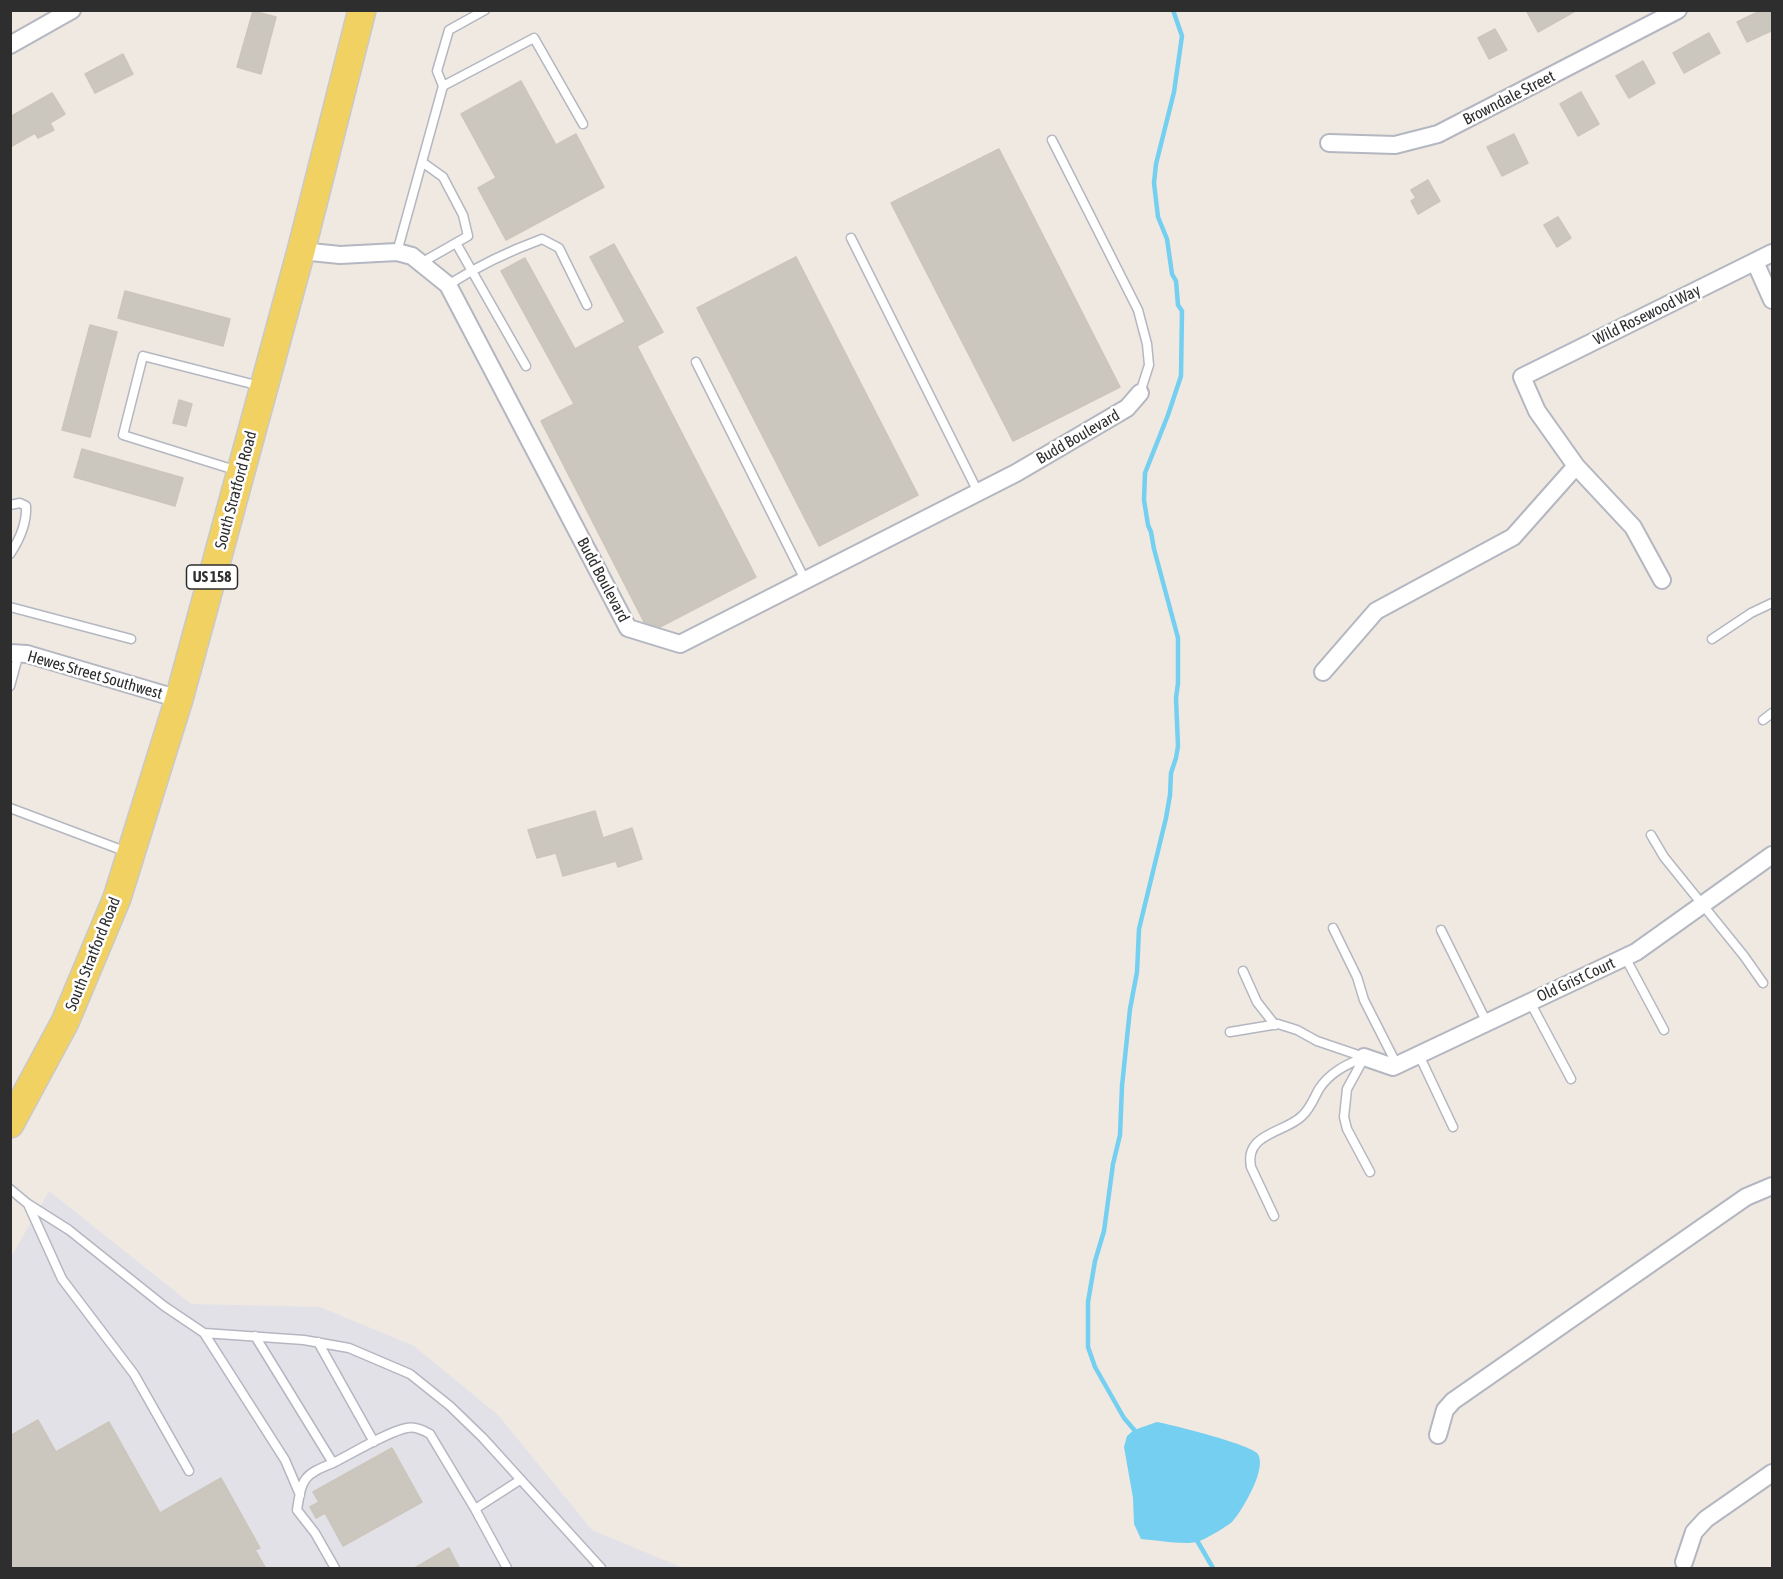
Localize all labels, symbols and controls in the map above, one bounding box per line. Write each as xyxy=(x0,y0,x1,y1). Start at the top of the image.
street label: Browndale Street xyxy=(1460,67,1558,129)
street label: Wild Rosewood Way xyxy=(1590,281,1704,349)
street label: Budd Boulevard xyxy=(1033,405,1123,469)
street label: South Stratford Road xyxy=(211,429,261,551)
street label: Budd Boulevard xyxy=(573,534,633,626)
road number: US 158 xyxy=(186,565,238,589)
street label: Hewes Street Southwest xyxy=(25,647,165,703)
street label: South Stratford Road xyxy=(61,894,125,1014)
street label: Old Grist Court xyxy=(1534,954,1618,1006)

